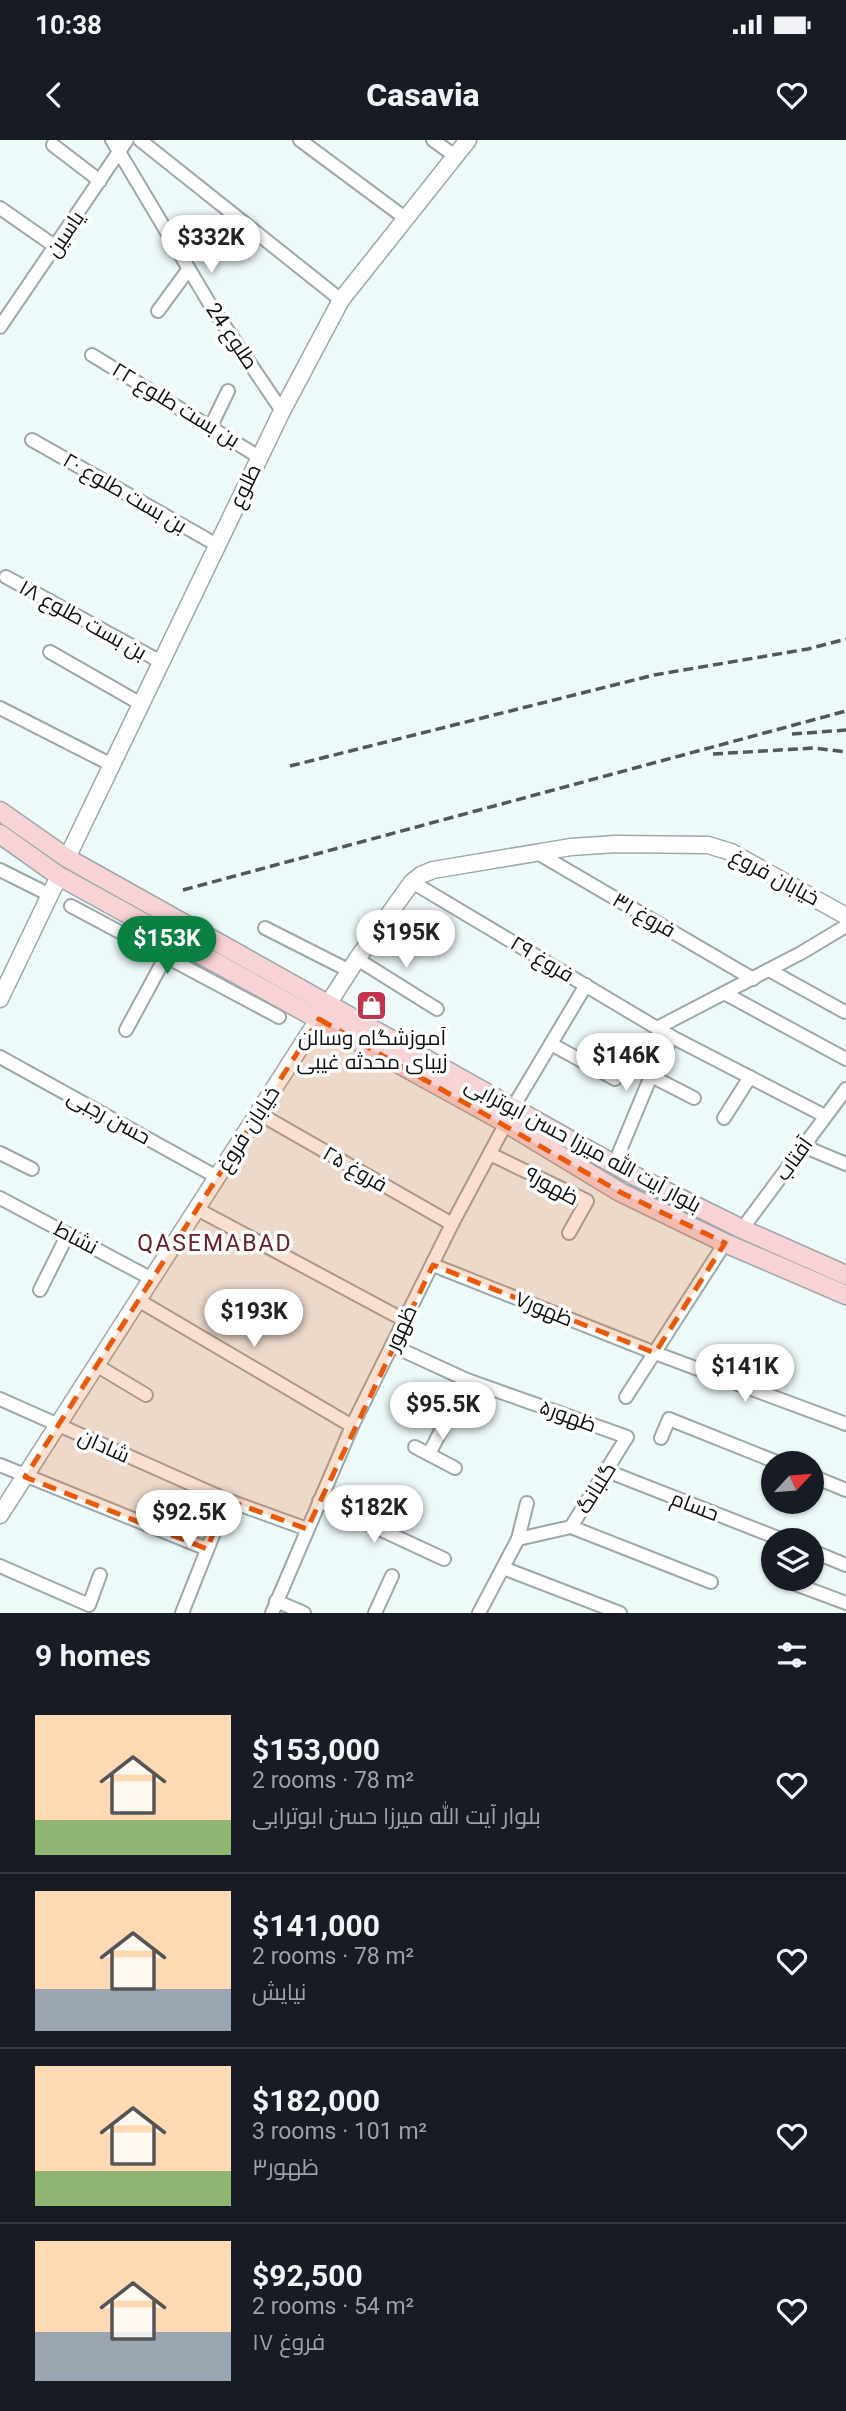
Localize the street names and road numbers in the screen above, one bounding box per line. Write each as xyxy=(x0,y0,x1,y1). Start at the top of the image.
street label: یاسین xyxy=(41,206,90,262)
street label: طلوع 24 xyxy=(200,298,263,375)
street label: بن بست طلوع ۲۲ xyxy=(107,357,244,454)
street label: بن بست طلوع ۲۰ xyxy=(58,448,191,540)
street label: طلوع xyxy=(224,460,268,513)
street label: بن بست طلوع ۱۸ xyxy=(14,575,151,667)
street label: خیابان فروغ xyxy=(726,844,824,912)
street label: فروغ ۳۱ xyxy=(608,888,679,944)
street label: فروغ ۲۹ xyxy=(505,931,578,989)
street label: بلوار آیت الله میرزا حسن ابوترابی xyxy=(460,1071,706,1218)
street label: خیابان فروغ xyxy=(211,1082,286,1177)
street label: حسن رجبی xyxy=(63,1084,155,1150)
street label: آفتاب xyxy=(770,1133,818,1185)
street label: فروغ ۲۵ xyxy=(318,1141,391,1199)
street label: ظهور۹ xyxy=(520,1161,583,1211)
street label: نشاط xyxy=(50,1217,102,1259)
street label: ظهور۷ xyxy=(511,1287,576,1332)
street label: ظهور xyxy=(380,1302,423,1356)
street label: ظهور۵ xyxy=(536,1395,600,1438)
street label: شادان xyxy=(74,1424,133,1469)
street label: گلبانگ xyxy=(571,1458,621,1518)
street label: حسام xyxy=(667,1486,722,1528)

